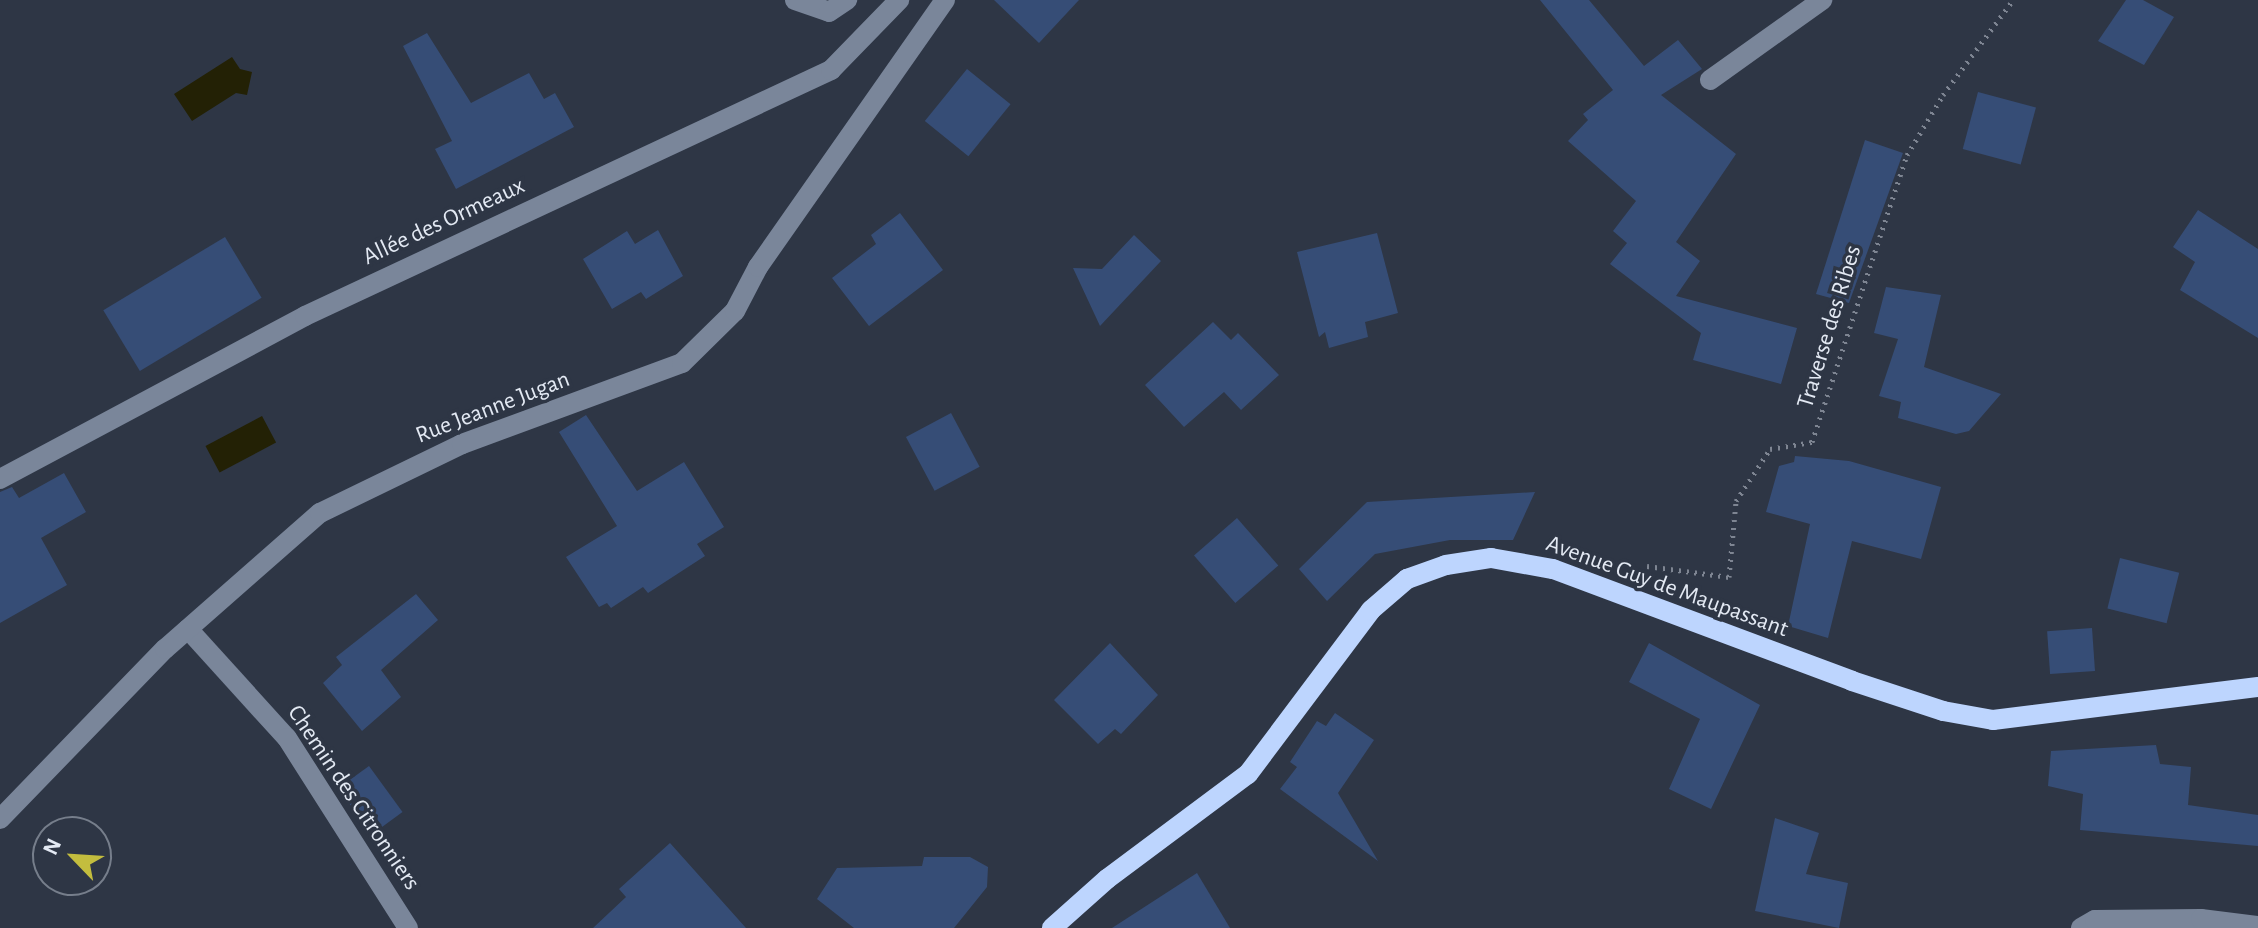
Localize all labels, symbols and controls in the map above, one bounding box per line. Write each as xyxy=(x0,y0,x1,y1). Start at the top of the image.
street label: Allée des Ormeaux xyxy=(359,172,529,272)
street label: Traverse des Ribes xyxy=(1792,242,1868,412)
street label: Rue Jeanne Jugan xyxy=(412,365,574,451)
street label: Avenue Guy de Maupassant xyxy=(1542,530,1792,644)
street label: Chemin des Citronniers xyxy=(280,700,426,896)
north arrow xyxy=(32,816,112,896)
text: N xyxy=(39,835,65,858)

